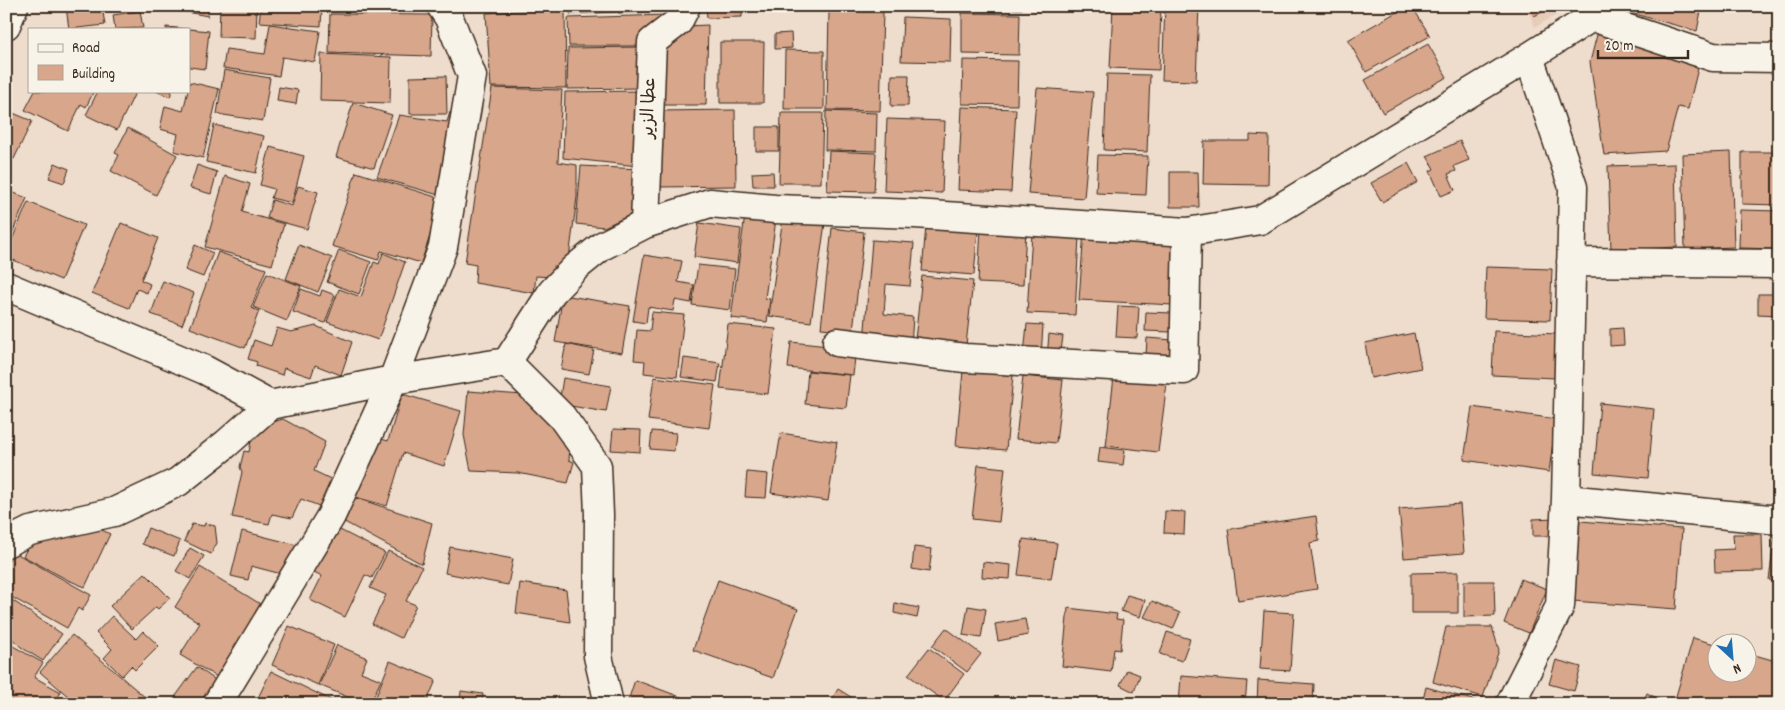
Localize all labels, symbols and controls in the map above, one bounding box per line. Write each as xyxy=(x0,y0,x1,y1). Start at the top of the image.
legend xyxy=(28,28,190,92)
scale bar xyxy=(1598,28,1688,60)
text: 20 m xyxy=(1605,36,1633,58)
text: Road xyxy=(72,38,100,60)
text: Building xyxy=(72,64,115,86)
street label: عطا الزير xyxy=(636,77,664,141)
north arrow xyxy=(1708,632,1758,682)
text: N xyxy=(1729,657,1744,678)

